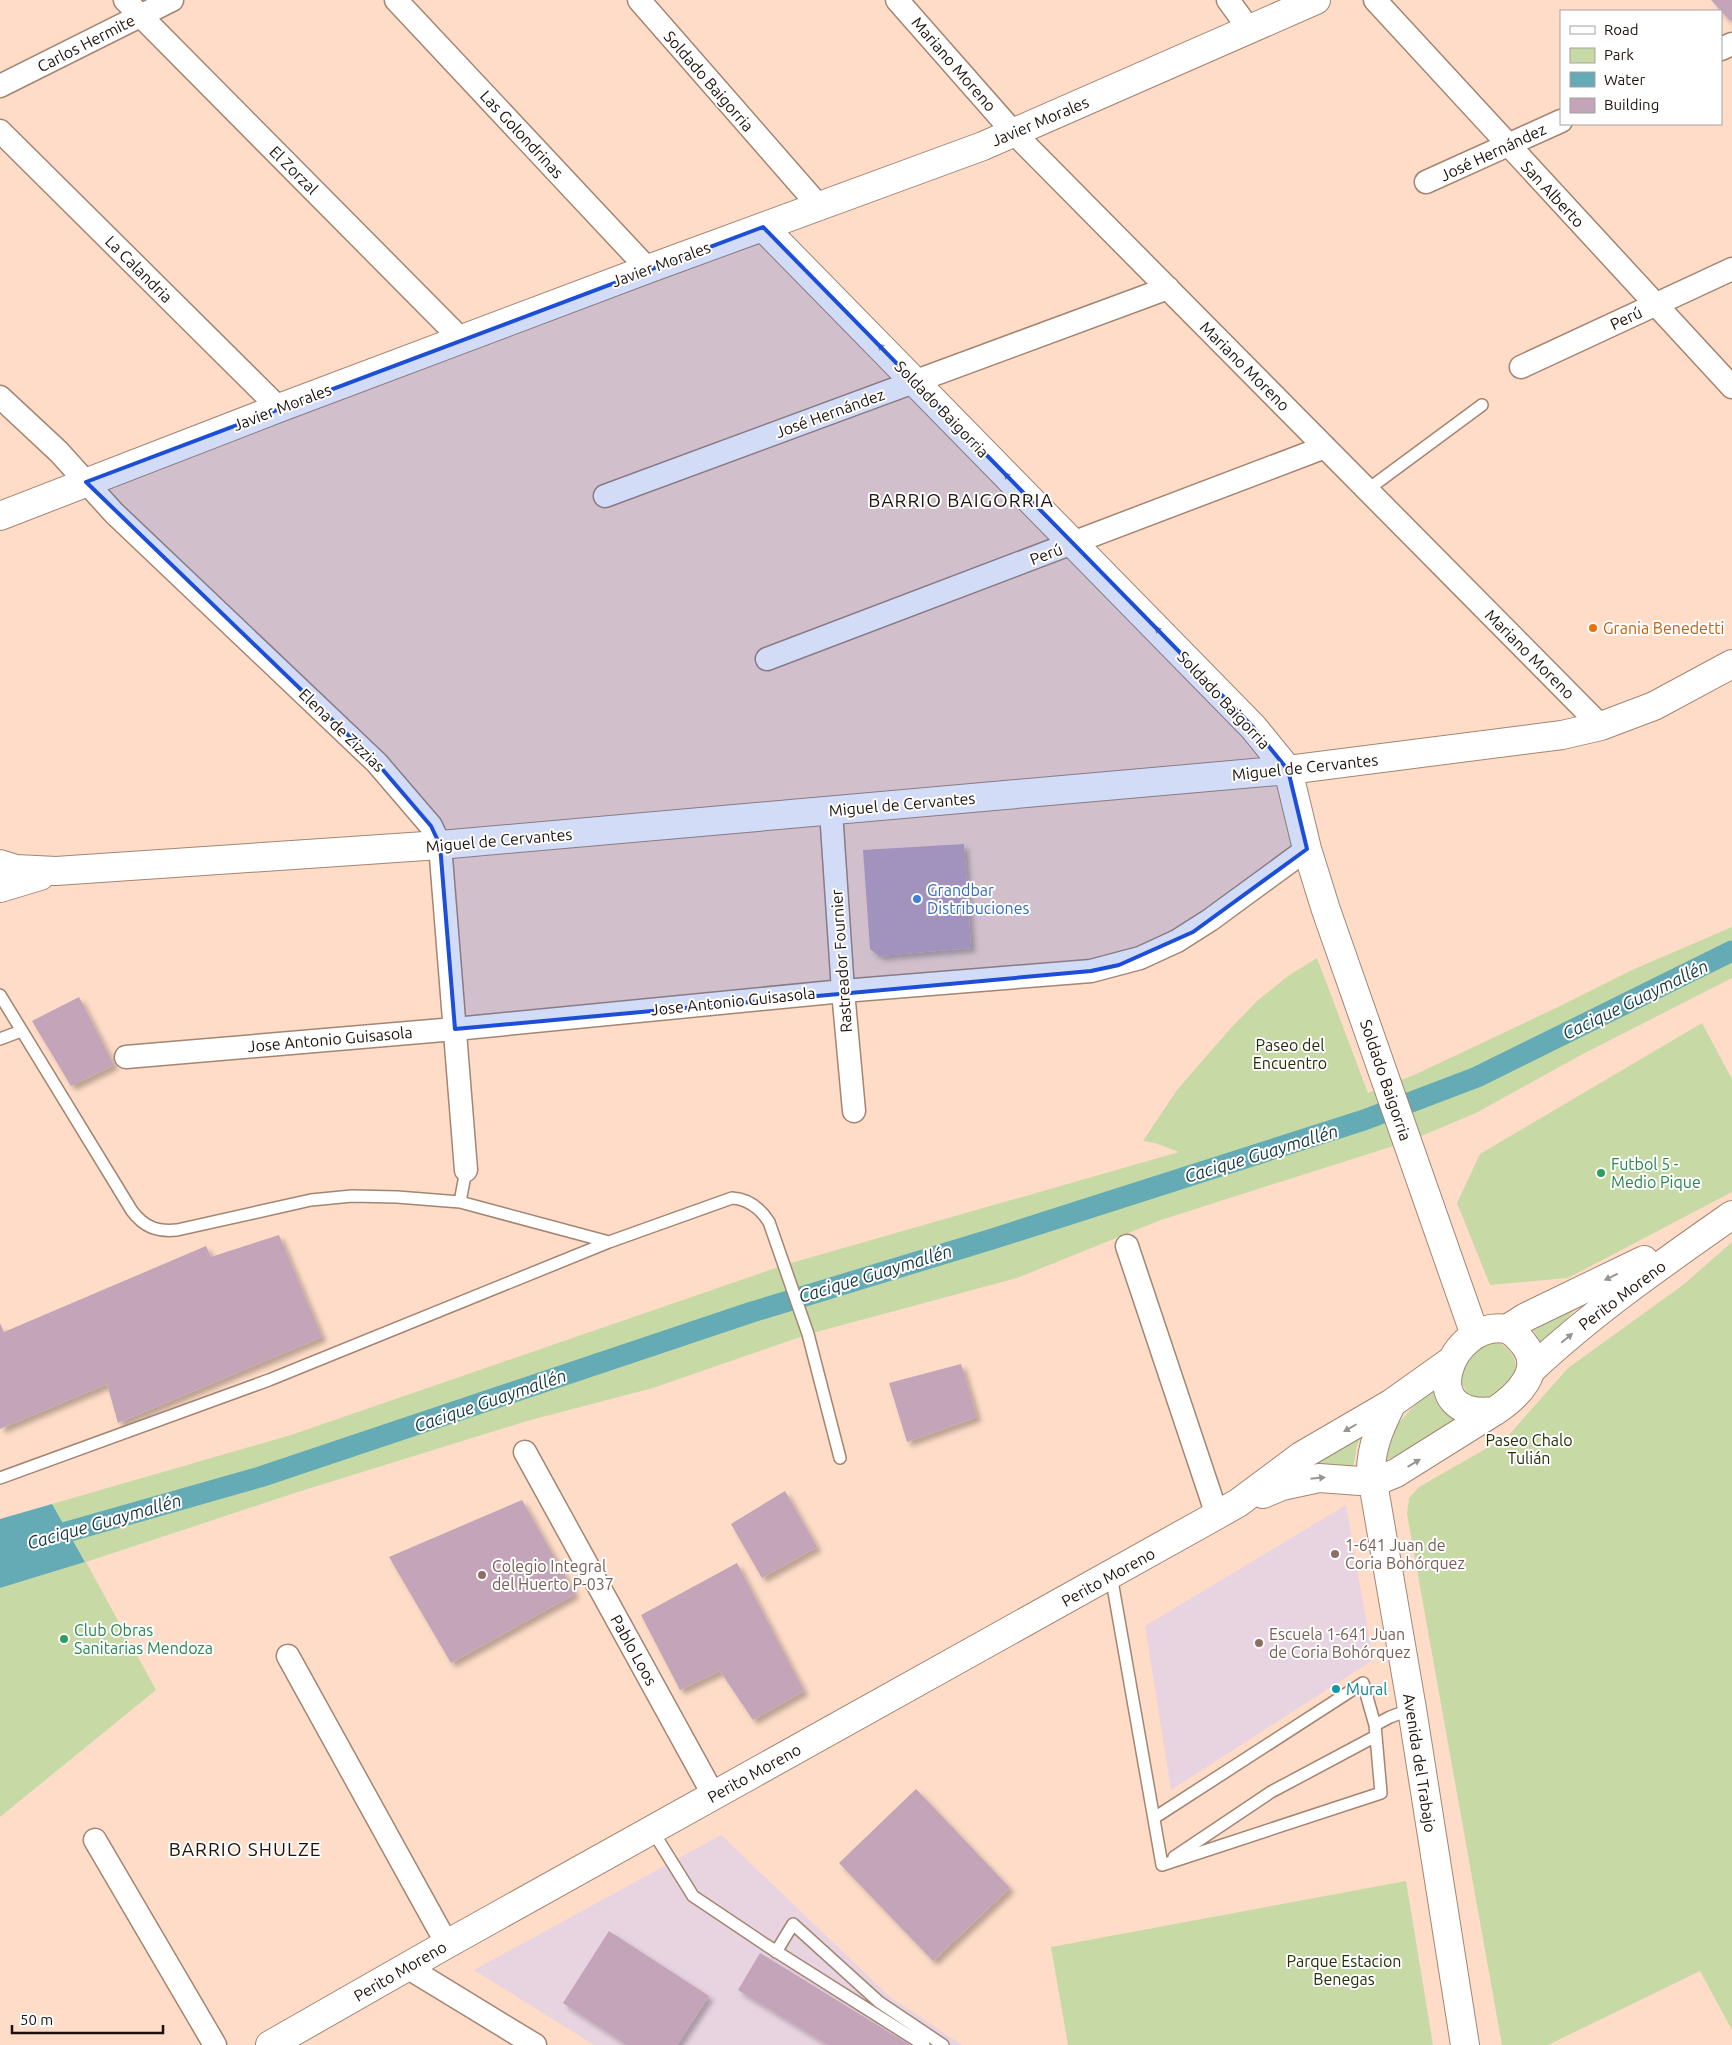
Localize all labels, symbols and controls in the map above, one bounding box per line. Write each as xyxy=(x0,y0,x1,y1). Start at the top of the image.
legend xyxy=(1560,10,1722,125)
street label: Carlos Hermite xyxy=(34,11,138,75)
street label: Mariano Moreno xyxy=(908,13,1000,115)
text: Road xyxy=(1604,21,1639,38)
street label: Soldado Baigorria xyxy=(661,27,757,135)
text: Park xyxy=(1604,46,1634,63)
text: Water xyxy=(1604,71,1645,88)
street label: Las Golondrinas xyxy=(477,86,567,182)
street label: Javier Morales xyxy=(989,92,1091,150)
text: Building xyxy=(1604,96,1659,113)
street label: José Hernández xyxy=(1437,120,1549,184)
street label: El Zorzal xyxy=(266,142,322,198)
street label: San Alberto xyxy=(1518,157,1588,231)
street label: La Calandria xyxy=(102,232,176,306)
street label: Javier Morales xyxy=(609,238,713,290)
street label: Perú xyxy=(1607,303,1645,333)
street label: Mariano Moreno xyxy=(1197,318,1293,414)
one-way arrow xyxy=(878,344,890,356)
street label: Soldado Baigorria xyxy=(891,357,993,461)
street label: Javier Morales xyxy=(230,380,334,434)
street label: José Hernández xyxy=(773,385,887,441)
one-way arrow xyxy=(1004,472,1016,484)
district label: BARRIO BAIGORRIA xyxy=(868,489,1054,511)
street label: Perú xyxy=(1027,540,1065,568)
street label: Mariano Moreno xyxy=(1482,606,1578,702)
place label: Grania Benedetti xyxy=(1603,619,1724,637)
marker: Grania Benedetti xyxy=(1587,622,1599,634)
one-way arrow xyxy=(1154,626,1166,638)
street label: Soldado Baigorria xyxy=(1174,647,1274,753)
street label: Elena de Zizzias xyxy=(296,685,388,775)
street label: Miguel de Cervantes xyxy=(1231,750,1379,784)
street label: Miguel de Cervantes xyxy=(828,789,976,819)
street label: Miguel de Cervantes xyxy=(425,825,573,855)
place label: Grandbar Distribuciones xyxy=(927,881,1030,917)
street label: Rastreador Fournier xyxy=(827,889,855,1033)
marker: Grandbar Distribuciones xyxy=(911,893,923,905)
water label: Cacique Guaymallén xyxy=(1559,955,1711,1043)
street label: Jose Antonio Guisasola xyxy=(650,983,816,1019)
street label: Soldado Baigorria xyxy=(1357,1017,1415,1143)
street label: Jose Antonio Guisasola xyxy=(247,1023,413,1055)
park label: Paseo del Encuentro xyxy=(1253,1036,1327,1072)
water label: Cacique Guaymallén xyxy=(1182,1120,1340,1186)
place label: Futbol 5 - Medio Pique xyxy=(1611,1155,1701,1191)
marker: Futbol 5 - Medio Pique xyxy=(1595,1167,1607,1179)
water label: Cacique Guaymallén xyxy=(796,1240,954,1306)
street label: Perito Moreno xyxy=(1575,1257,1669,1333)
one-way arrow xyxy=(1604,1273,1618,1281)
one-way arrow xyxy=(1560,1332,1573,1343)
water label: Cacique Guaymallén xyxy=(411,1365,569,1435)
one-way arrow xyxy=(1344,1423,1357,1432)
park label: Paseo Chalo Tulián xyxy=(1485,1431,1573,1467)
one-way arrow xyxy=(1407,1458,1420,1467)
one-way arrow xyxy=(1310,1474,1326,1482)
water label: Cacique Guaymallén xyxy=(24,1489,184,1553)
place label: 1-641 Juan de Coria Bohórquez xyxy=(1345,1536,1465,1572)
street label: Perito Moreno xyxy=(1058,1544,1158,1610)
marker: 1-641 Juan de Coria Bohórquez xyxy=(1329,1548,1341,1560)
place label: Colegio Integral del Huerto P-037 xyxy=(492,1557,614,1593)
marker: Colegio Integral del Huerto P-037 xyxy=(476,1569,488,1581)
street label: Pablo Loos xyxy=(607,1612,661,1689)
place label: Club Obras Sanitarias Mendoza xyxy=(74,1621,213,1657)
place label: Escuela 1-641 Juan de Coria Bohórquez xyxy=(1269,1625,1411,1661)
marker: Club Obras Sanitarias Mendoza xyxy=(58,1633,70,1645)
marker: Escuela 1-641 Juan de Coria Bohórquez xyxy=(1253,1637,1265,1649)
place label: Mural xyxy=(1346,1680,1388,1698)
marker: Mural xyxy=(1330,1683,1342,1695)
street label: Avenida del Trabajo xyxy=(1400,1692,1440,1834)
street label: Perito Moreno xyxy=(704,1740,804,1806)
district label: BARRIO SHULZE xyxy=(169,1838,321,1860)
street label: Perito Moreno xyxy=(350,1937,450,2005)
park label: Parque Estacion Benegas xyxy=(1287,1952,1401,1988)
scale bar xyxy=(12,2002,164,2034)
text: 50 m xyxy=(20,2011,53,2028)

